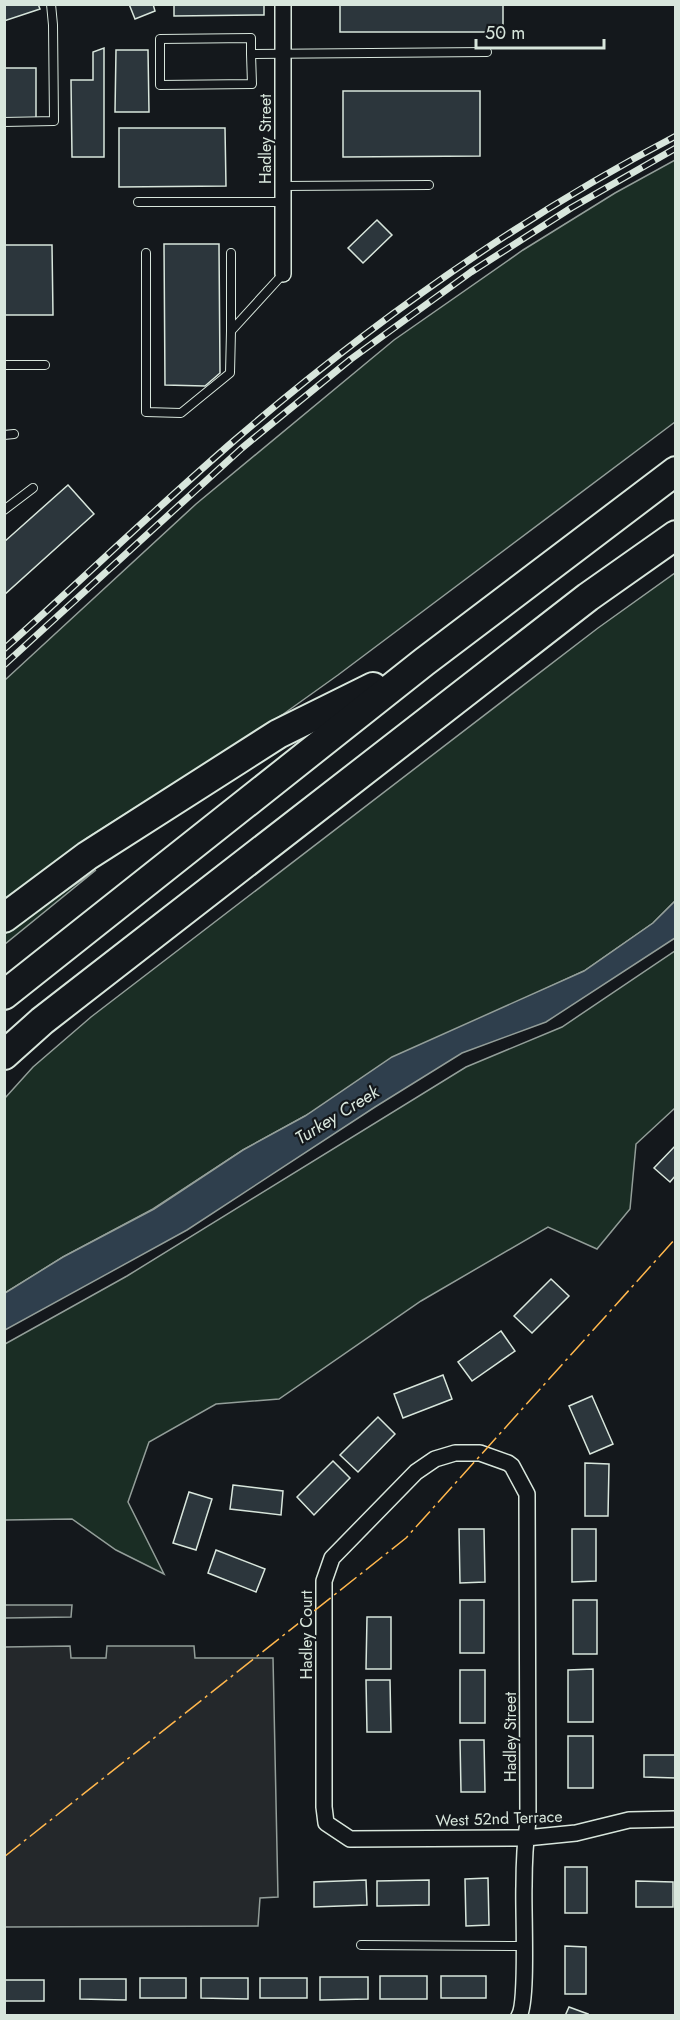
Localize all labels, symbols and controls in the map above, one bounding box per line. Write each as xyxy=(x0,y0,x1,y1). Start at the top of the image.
scale bar xyxy=(476,12,604,50)
text: 50 m xyxy=(485,20,525,46)
street label: Hadley Street xyxy=(254,94,277,184)
water label: Turkey Creek xyxy=(290,1078,385,1151)
street label: Hadley Court xyxy=(295,1590,318,1680)
street label: Hadley Street xyxy=(499,1692,522,1782)
street label: West 52nd Terrace xyxy=(435,1805,563,1832)

